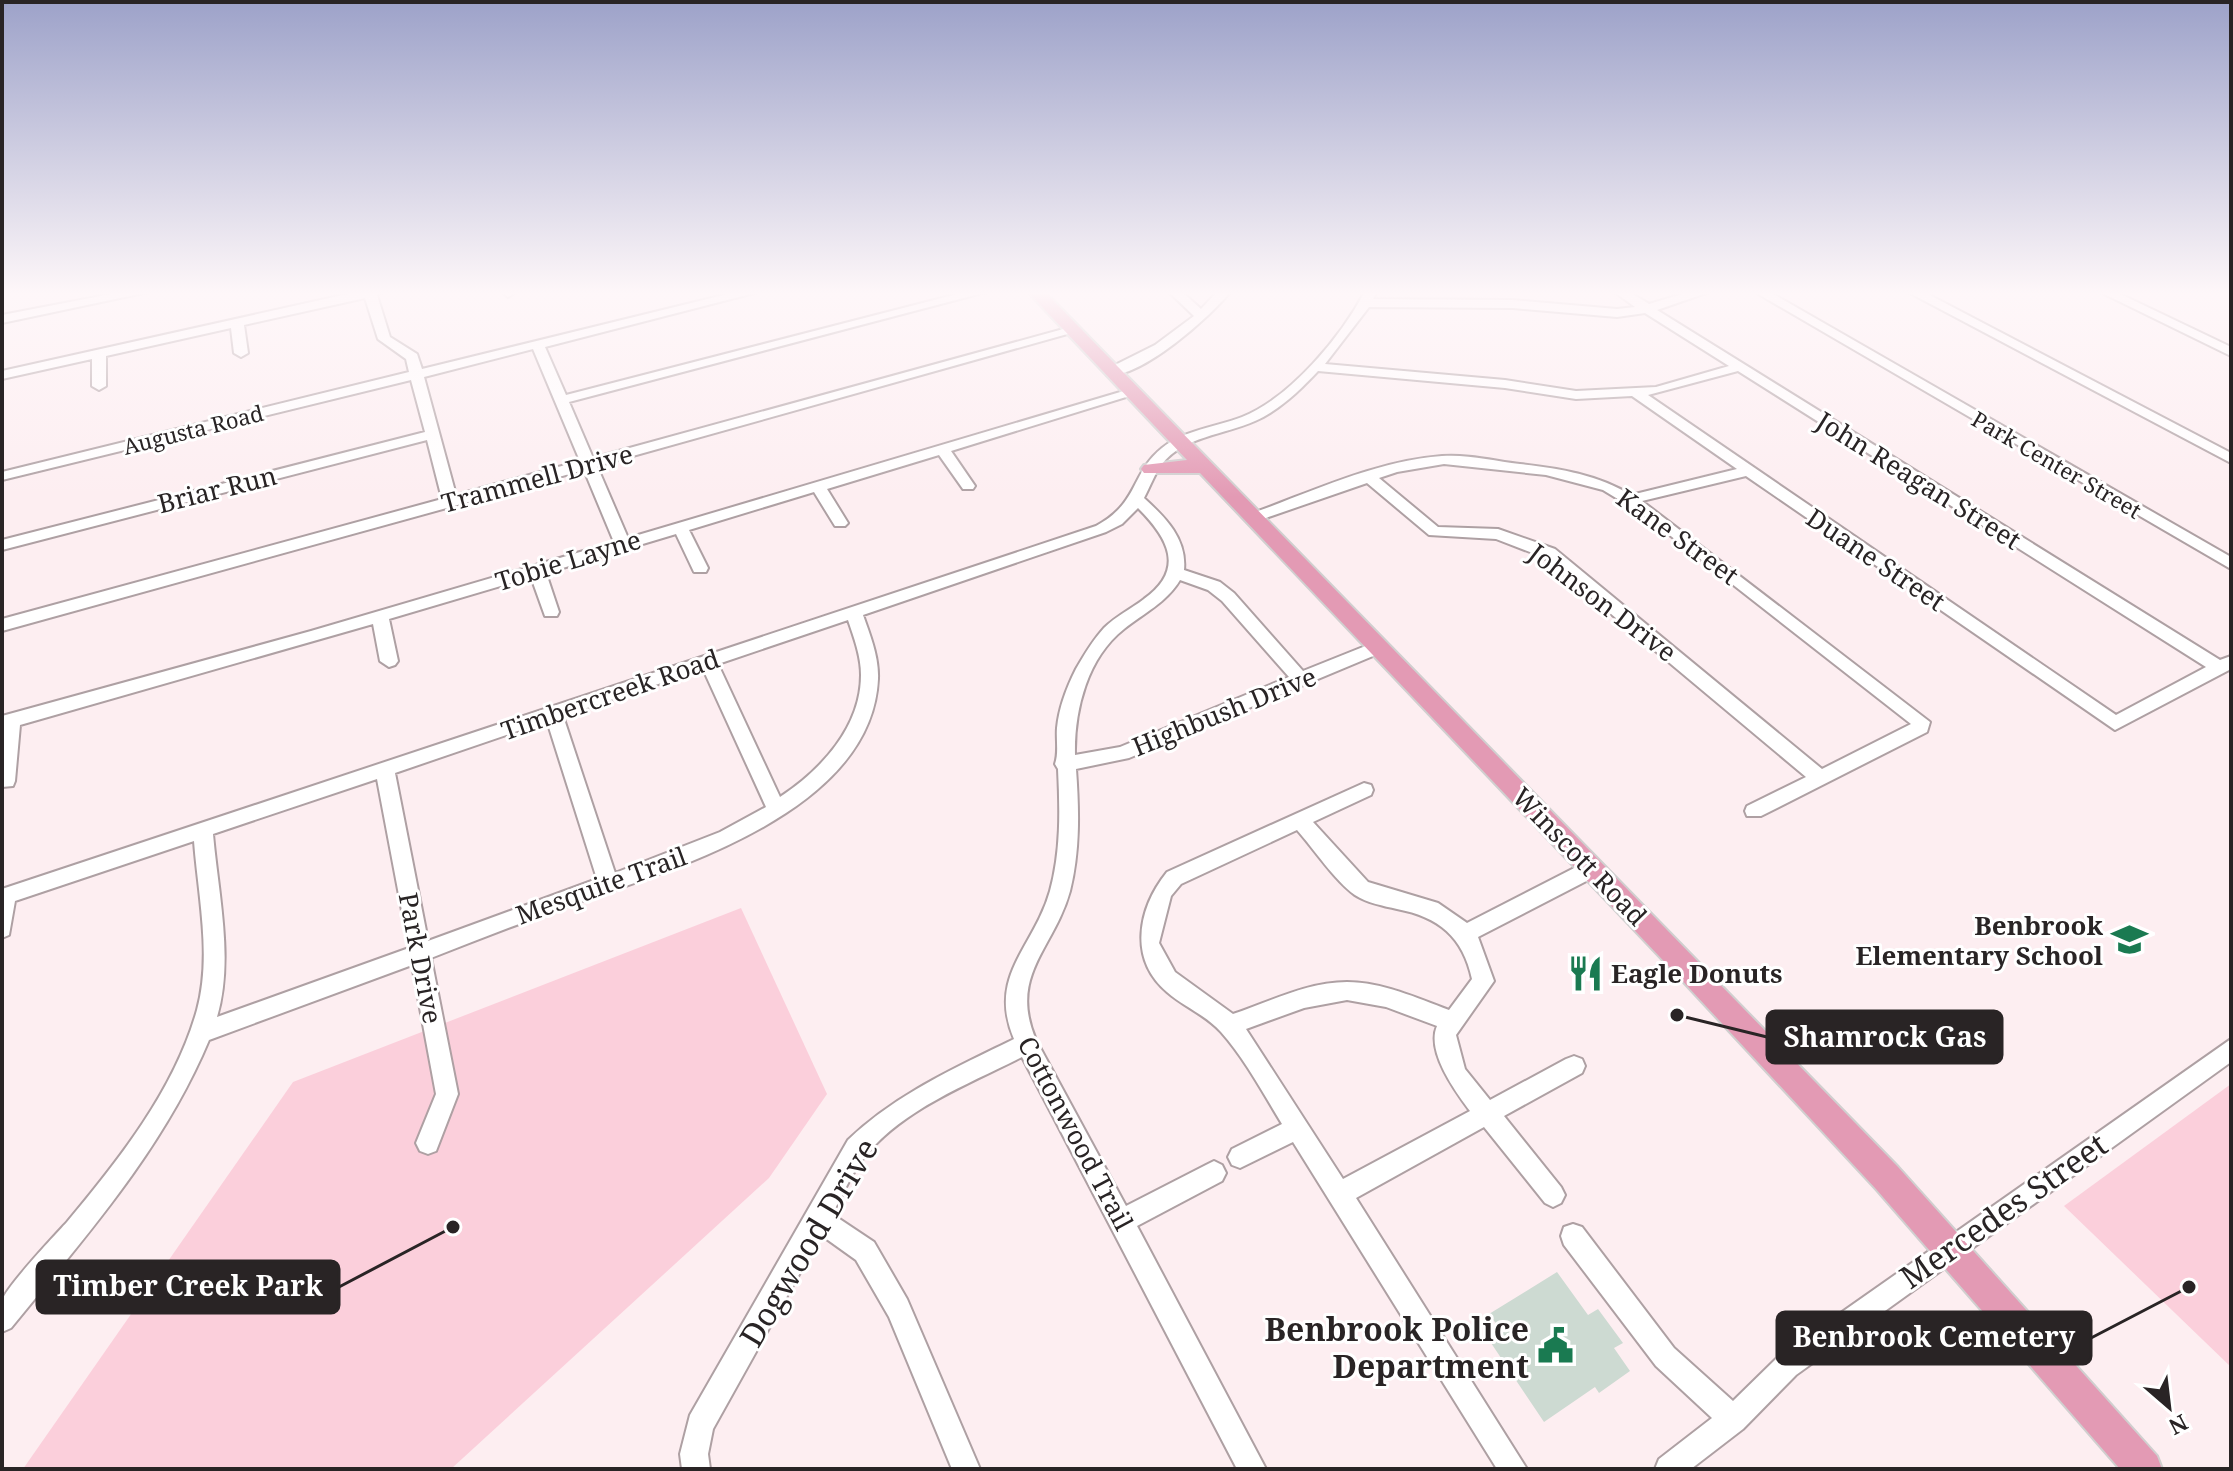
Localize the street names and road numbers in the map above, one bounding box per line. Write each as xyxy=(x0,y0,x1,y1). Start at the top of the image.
street label: Augusta Road xyxy=(120,397,267,461)
street label: John Reagan Street xyxy=(1809,402,2028,557)
street label: Park Center Street xyxy=(1967,403,2147,525)
street label: Trammell Drive xyxy=(437,435,637,521)
street label: Briar Run xyxy=(154,457,281,521)
street label: Kane Street xyxy=(1610,479,1746,593)
street label: Duane Street xyxy=(1800,499,1952,619)
street label: Tobie Layne xyxy=(491,521,645,599)
street label: Johnson Drive xyxy=(1521,534,1684,669)
street label: Timbercreek Road xyxy=(496,640,724,748)
street label: Highbush Drive xyxy=(1127,658,1321,764)
street label: Winscott Road xyxy=(1505,779,1655,933)
street label: Mesquite Trail xyxy=(511,837,691,933)
street label: Park Drive xyxy=(391,889,451,1027)
street label: Cottonwood Trail xyxy=(1010,1030,1142,1236)
street label: Mercedes Street xyxy=(1891,1122,2115,1298)
street label: Dogwood Drive xyxy=(729,1130,887,1354)

